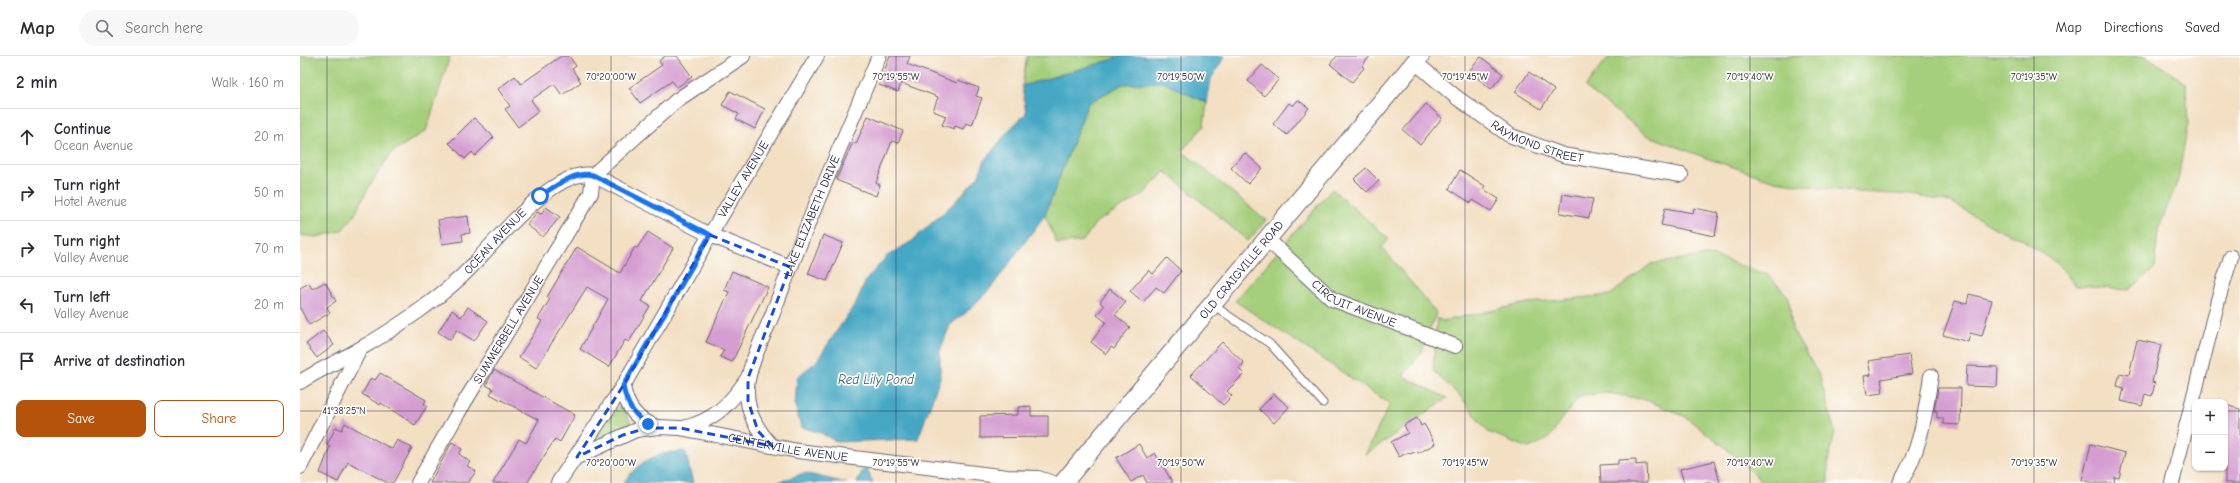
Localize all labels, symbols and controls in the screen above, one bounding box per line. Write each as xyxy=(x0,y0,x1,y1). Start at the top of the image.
search box xyxy=(79,10,359,46)
text: Map xyxy=(20,17,55,39)
icon: search xyxy=(93,17,115,39)
text: Search here xyxy=(125,19,203,37)
text: Map xyxy=(2055,19,2082,36)
text: Directions xyxy=(2104,19,2163,36)
text: Saved xyxy=(2185,19,2220,36)
text: 70°20'00"W xyxy=(586,71,636,83)
text: 70°19'55"W xyxy=(873,71,920,83)
text: 70°19'50"W xyxy=(1157,71,1205,83)
text: 70°19'45"W xyxy=(1442,71,1488,83)
text: 70°19'40"W xyxy=(1727,71,1774,83)
text: 70°19'35"W xyxy=(2011,71,2058,83)
text: 2 min xyxy=(16,73,57,92)
text: Walk · 160 m xyxy=(212,75,284,90)
street label: RAYMOND STREET xyxy=(1488,117,1585,165)
text: Continue xyxy=(54,120,111,138)
icon: ahead xyxy=(16,126,38,148)
text: 20 m xyxy=(254,129,284,144)
text: Ocean Avenue xyxy=(54,138,133,153)
street label: VALLEY AVENUE xyxy=(715,138,772,220)
street label: LAKE ELIZABETH DRIVE xyxy=(780,153,843,279)
text: Turn right xyxy=(54,176,120,194)
icon: right xyxy=(16,182,38,204)
text: 50 m xyxy=(254,185,284,200)
route start xyxy=(531,187,549,205)
text: Hotel Avenue xyxy=(54,194,127,209)
street label: OCEAN AVENUE xyxy=(461,206,529,277)
street label: OLD CRAIGVILLE ROAD xyxy=(1196,218,1286,322)
text: Turn right xyxy=(54,232,120,250)
icon: right xyxy=(16,238,38,260)
text: 70 m xyxy=(255,241,284,256)
text: Valley Avenue xyxy=(54,250,129,265)
street label: SUMMERBELL AVENUE xyxy=(470,273,546,386)
street label: CIRCUIT AVENUE xyxy=(1309,277,1398,330)
text: Turn left xyxy=(54,288,110,306)
icon: left xyxy=(16,294,38,316)
text: 20 m xyxy=(254,297,284,312)
text: Valley Avenue xyxy=(54,306,129,321)
icon: arrive xyxy=(16,350,38,372)
text: Arrive at destination xyxy=(54,352,185,370)
water label: Red Lily Pond xyxy=(838,372,915,387)
map controls xyxy=(2192,399,2228,471)
button: + xyxy=(2192,399,2228,435)
button: Save xyxy=(16,400,146,437)
button: Share xyxy=(154,400,284,437)
text: 41°38'25"N xyxy=(322,405,366,417)
route end xyxy=(639,415,657,433)
street label: CENTERVILLE AVENUE xyxy=(727,431,849,464)
button: − xyxy=(2192,435,2228,471)
text: 70°20'00"W xyxy=(586,457,636,469)
text: 70°19'55"W xyxy=(873,457,920,469)
text: 70°19'50"W xyxy=(1157,457,1205,469)
text: 70°19'45"W xyxy=(1442,457,1488,469)
text: 70°19'40"W xyxy=(1727,457,1774,469)
text: 70°19'35"W xyxy=(2011,457,2058,469)

